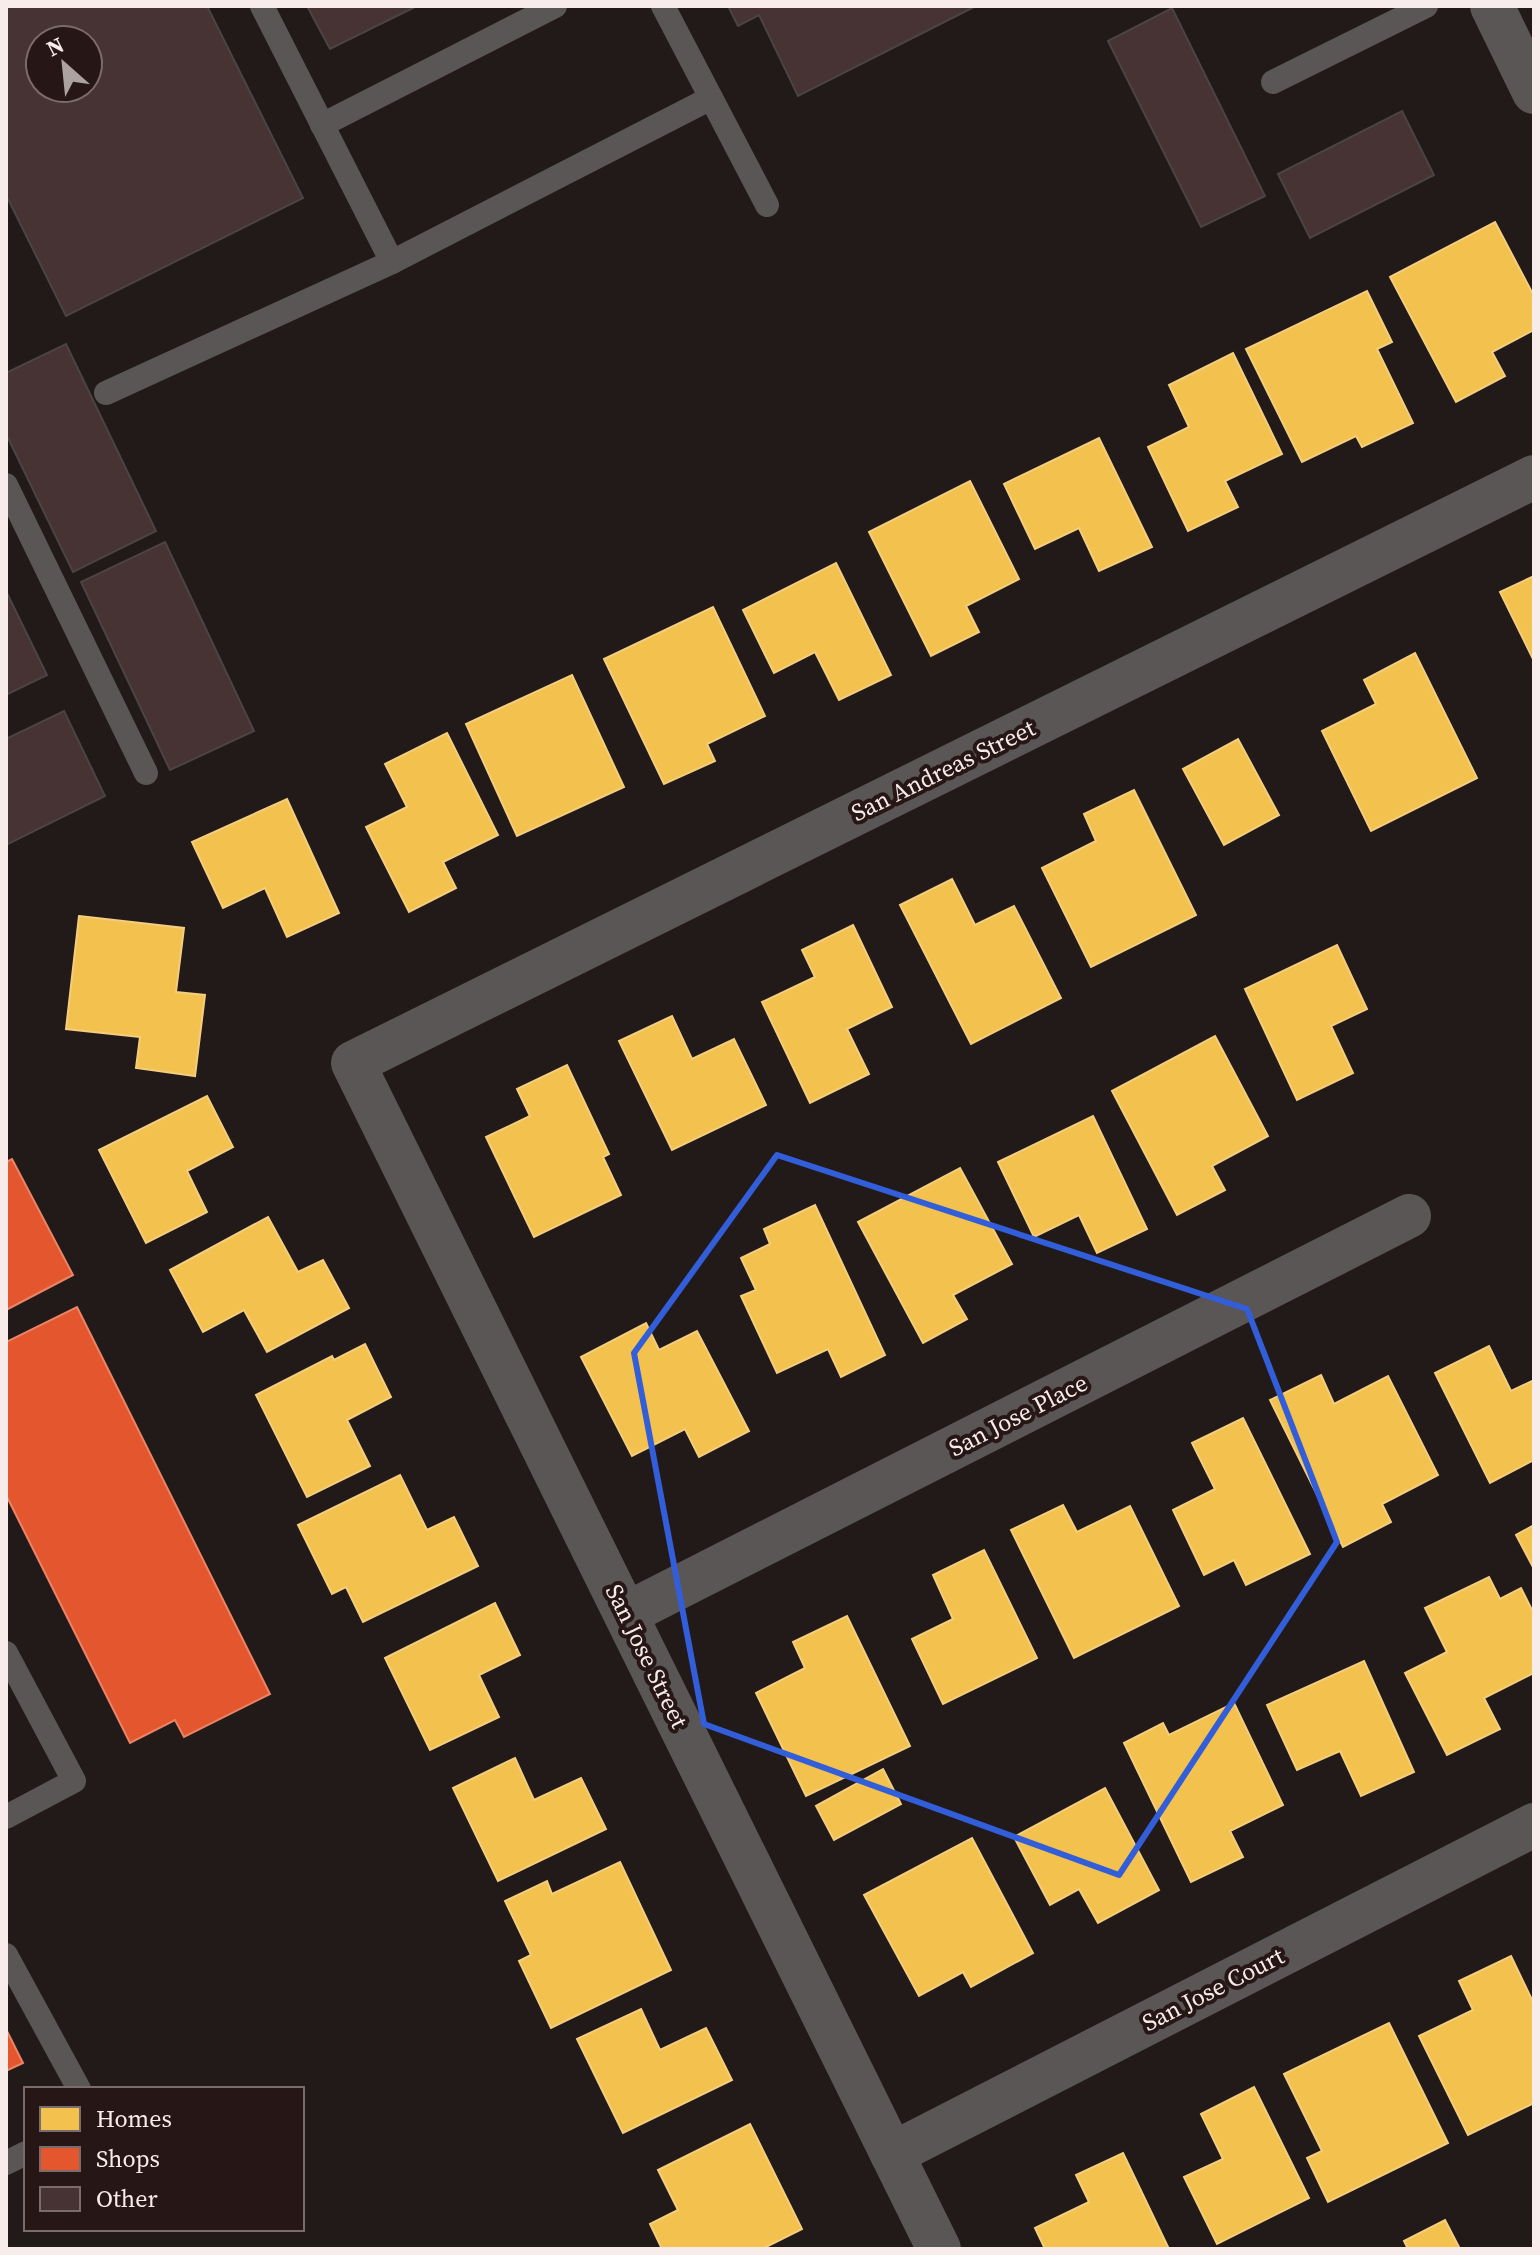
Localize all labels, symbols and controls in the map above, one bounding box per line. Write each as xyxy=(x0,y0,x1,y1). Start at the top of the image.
north arrow xyxy=(24,24,104,104)
text: N xyxy=(41,29,69,63)
street label: San Andreas Street xyxy=(846,711,1041,829)
street label: San Jose Place xyxy=(943,1366,1093,1464)
street label: San Jose Street xyxy=(598,1578,696,1734)
street label: San Jose Court xyxy=(1136,1939,1290,2039)
legend xyxy=(24,2087,304,2231)
text: Homes xyxy=(96,2102,172,2135)
text: Shops xyxy=(96,2142,160,2175)
text: Other xyxy=(96,2182,158,2215)

